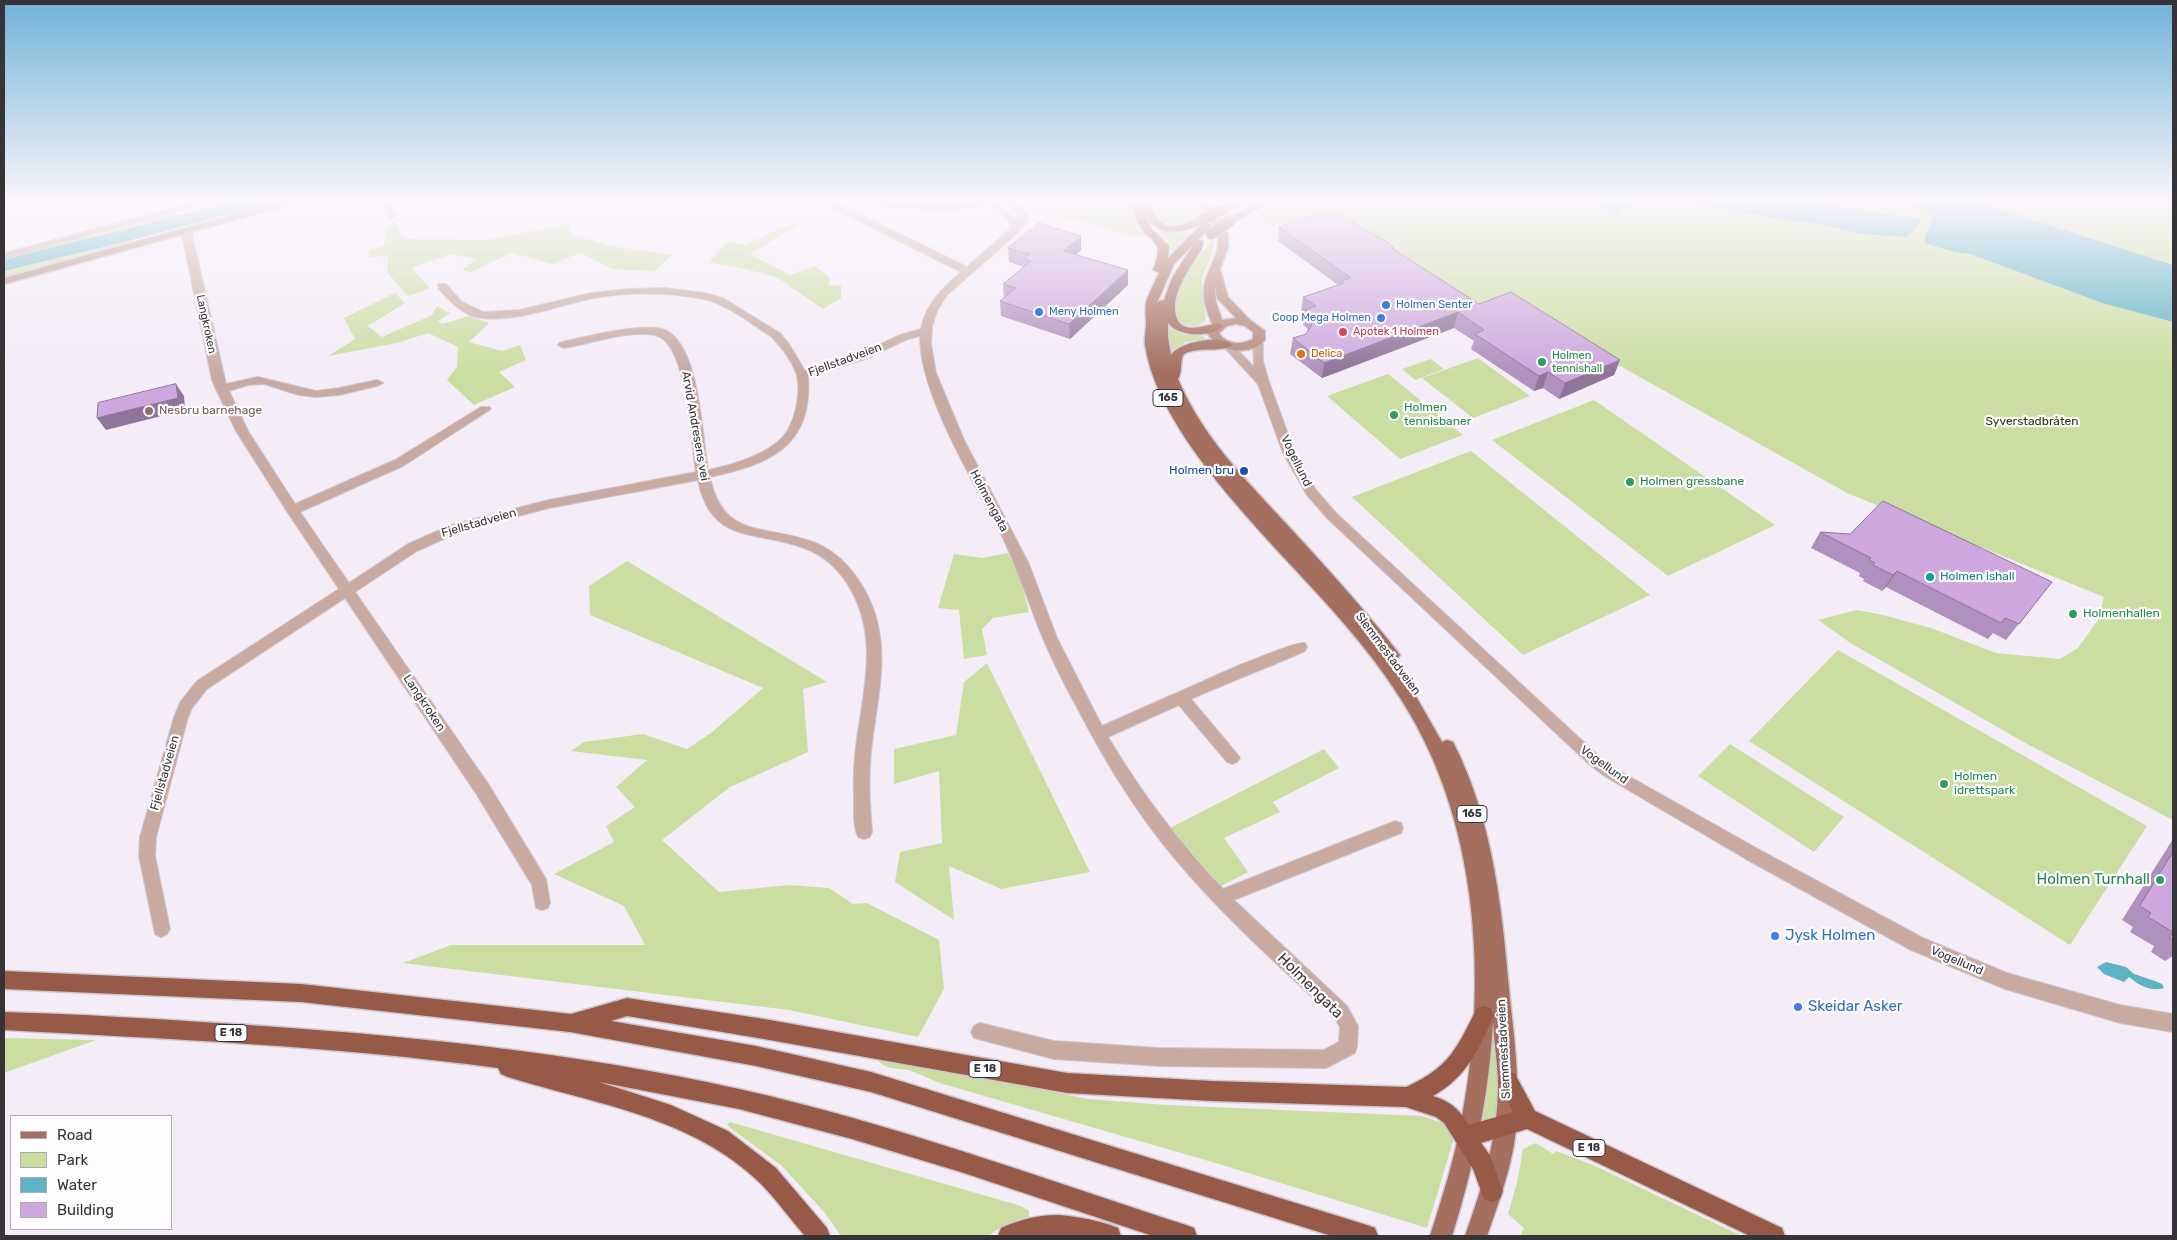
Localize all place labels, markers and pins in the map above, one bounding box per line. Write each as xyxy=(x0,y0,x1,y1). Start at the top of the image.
place label: Holmen Senter xyxy=(1396,298,1472,312)
marker: Holmen Senter xyxy=(1380,299,1392,311)
place label: Meny Holmen xyxy=(1049,305,1119,319)
marker: Meny Holmen xyxy=(1033,306,1045,318)
place label: Coop Mega Holmen xyxy=(1272,311,1371,325)
marker: Coop Mega Holmen xyxy=(1375,312,1387,324)
place label: Apotek 1 Holmen xyxy=(1353,325,1439,339)
marker: Apotek 1 Holmen xyxy=(1337,326,1349,338)
place label: Delica xyxy=(1311,347,1342,361)
marker: Delica xyxy=(1295,348,1307,360)
place label: Holmen tennishall xyxy=(1552,349,1602,375)
marker: Holmen tennishall xyxy=(1536,356,1548,368)
place label: Holmen tennisbaner xyxy=(1404,401,1471,429)
place label: Nesbru barnehage xyxy=(159,404,262,418)
marker: Nesbru barnehage xyxy=(143,405,155,417)
marker: Holmen tennisbaner xyxy=(1388,409,1400,421)
place label: Holmen bru xyxy=(1169,464,1234,478)
marker: Holmen bru xyxy=(1238,465,1250,477)
place label: Holmen gressbane xyxy=(1640,475,1744,489)
marker: Holmen gressbane xyxy=(1624,476,1636,488)
place label: Holmen ishall xyxy=(1940,570,2015,584)
marker: Holmen ishall xyxy=(1924,571,1936,583)
place label: Holmenhallen xyxy=(2083,607,2160,621)
marker: Holmenhallen xyxy=(2067,608,2079,620)
place label: Holmen idrettspark xyxy=(1954,770,2015,798)
marker: Holmen idrettspark xyxy=(1938,778,1950,790)
place label: Holmen Turnhall xyxy=(2037,871,2150,889)
marker: Holmen Turnhall xyxy=(2154,874,2166,886)
place label: Jysk Holmen xyxy=(1785,927,1875,945)
marker: Jysk Holmen xyxy=(1769,930,1781,942)
place label: Skeidar Asker xyxy=(1808,998,1902,1016)
marker: Skeidar Asker xyxy=(1792,1001,1804,1013)

